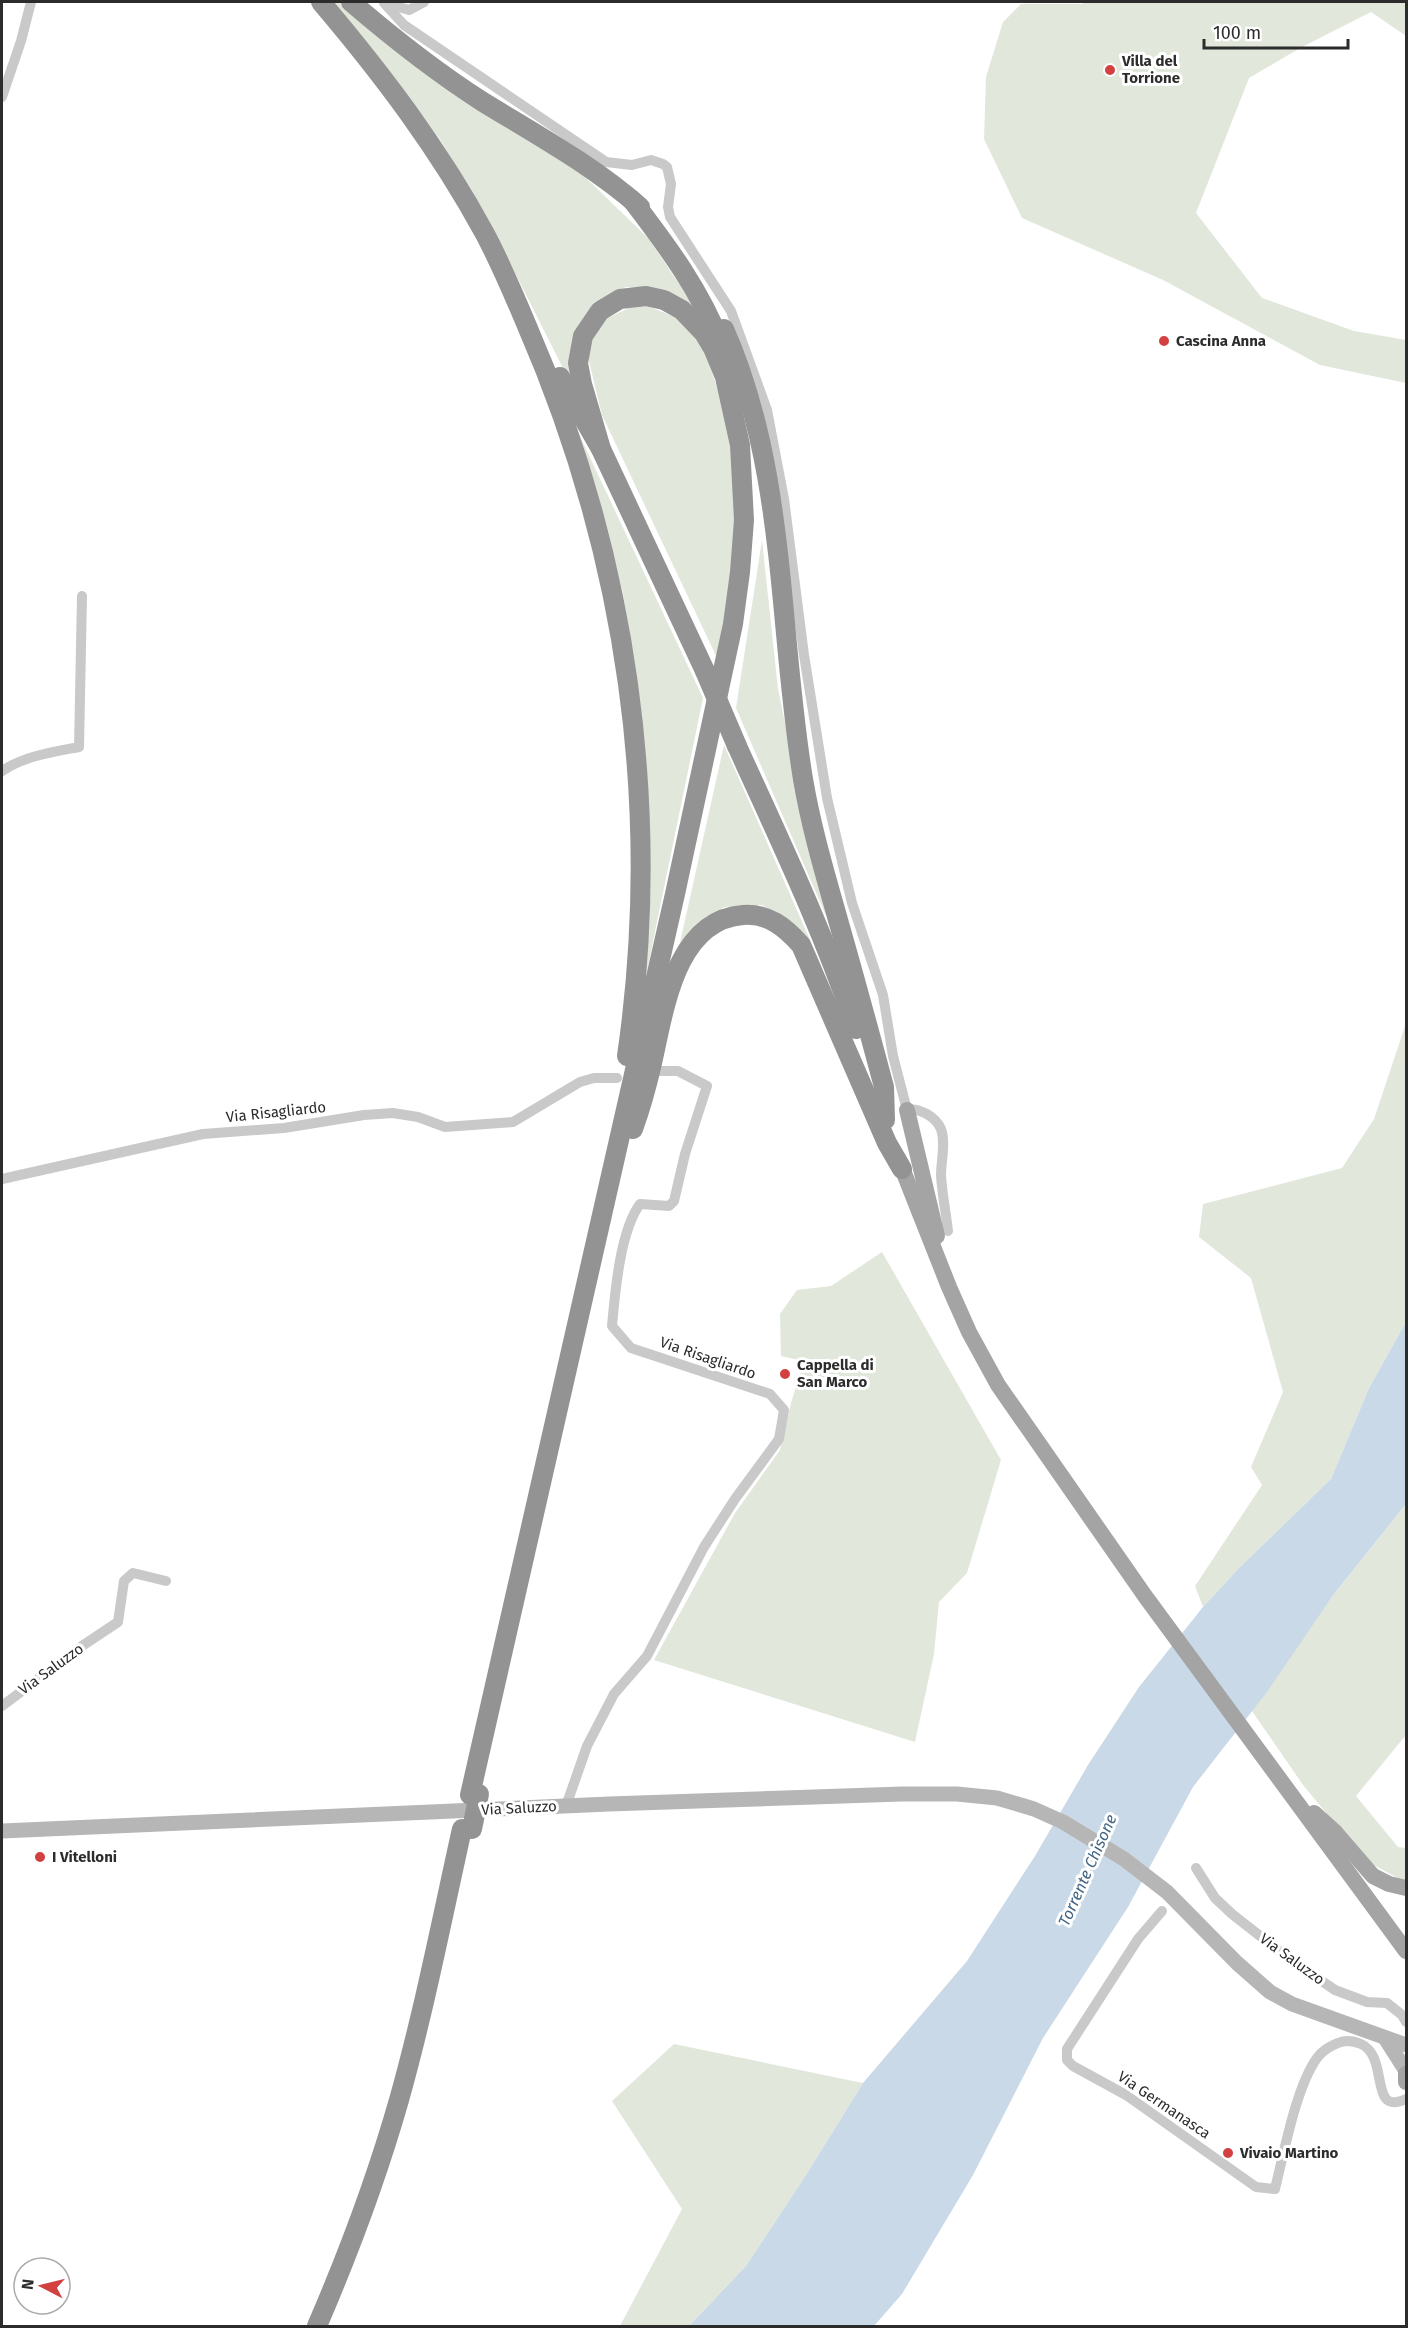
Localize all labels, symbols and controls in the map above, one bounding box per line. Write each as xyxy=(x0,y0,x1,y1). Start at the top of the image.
scale bar xyxy=(1204,12,1348,50)
text: 100 m xyxy=(1213,22,1261,44)
place label: Villa del Torrione xyxy=(1121,52,1180,87)
marker: Villa del Torrione xyxy=(1103,63,1117,77)
place label: Cascina Anna xyxy=(1176,332,1266,350)
marker: Cascina Anna xyxy=(1157,334,1171,348)
street label: Via Risagliardo xyxy=(225,1098,327,1126)
street label: Via Risagliardo xyxy=(658,1333,758,1383)
place label: Cappella di San Marco xyxy=(797,1356,874,1391)
marker: Cappella di San Marco xyxy=(778,1367,792,1381)
street label: Via Saluzzo xyxy=(15,1639,87,1699)
street label: Via Saluzzo xyxy=(481,1797,557,1819)
water label: Torrente Chisone xyxy=(1054,1811,1121,1929)
place label: I Vitelloni xyxy=(52,1848,117,1866)
marker: I Vitelloni xyxy=(33,1850,47,1864)
street label: Via Saluzzo xyxy=(1256,1929,1328,1989)
street label: Via Germanasca xyxy=(1114,2067,1214,2143)
place label: Vivaio Martino xyxy=(1239,2144,1339,2162)
marker: Vivaio Martino xyxy=(1221,2146,1235,2160)
north arrow xyxy=(12,2256,72,2316)
text: N xyxy=(18,2278,38,2291)

